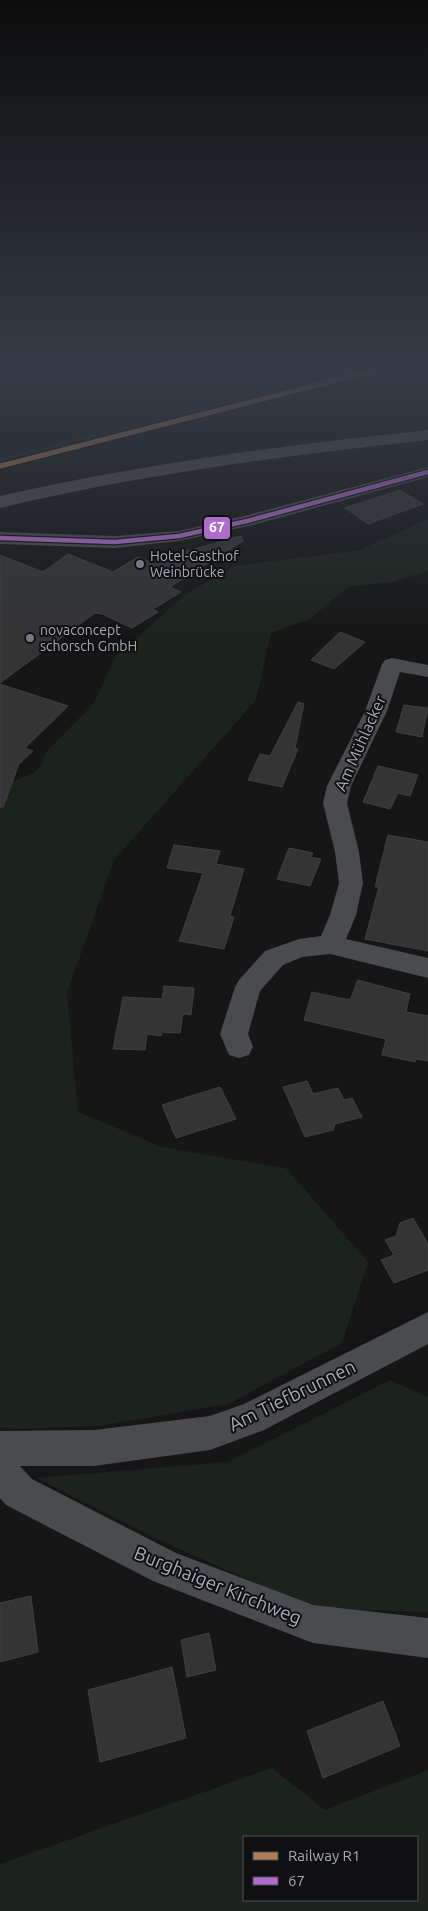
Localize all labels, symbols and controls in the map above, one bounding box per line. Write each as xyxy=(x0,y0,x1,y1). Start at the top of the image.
line badge: 67 xyxy=(203,516,231,540)
text: 67 xyxy=(209,519,225,535)
place label: Hotel-Gasthof Weinbrücke xyxy=(150,548,239,580)
marker: Hotel-Gasthof Weinbrücke xyxy=(134,558,146,570)
place label: novaconcept schorsch GmbH xyxy=(40,622,137,654)
marker: novaconcept schorsch GmbH xyxy=(24,632,36,644)
street label: Am Mühlacker xyxy=(331,692,389,794)
street label: Am Tiefbrunnen xyxy=(225,1355,359,1435)
street label: Burghaiger Kirchweg xyxy=(131,1541,305,1629)
legend xyxy=(243,1836,418,1901)
text: Railway R1 xyxy=(288,1847,360,1864)
text: 67 xyxy=(288,1872,305,1889)

